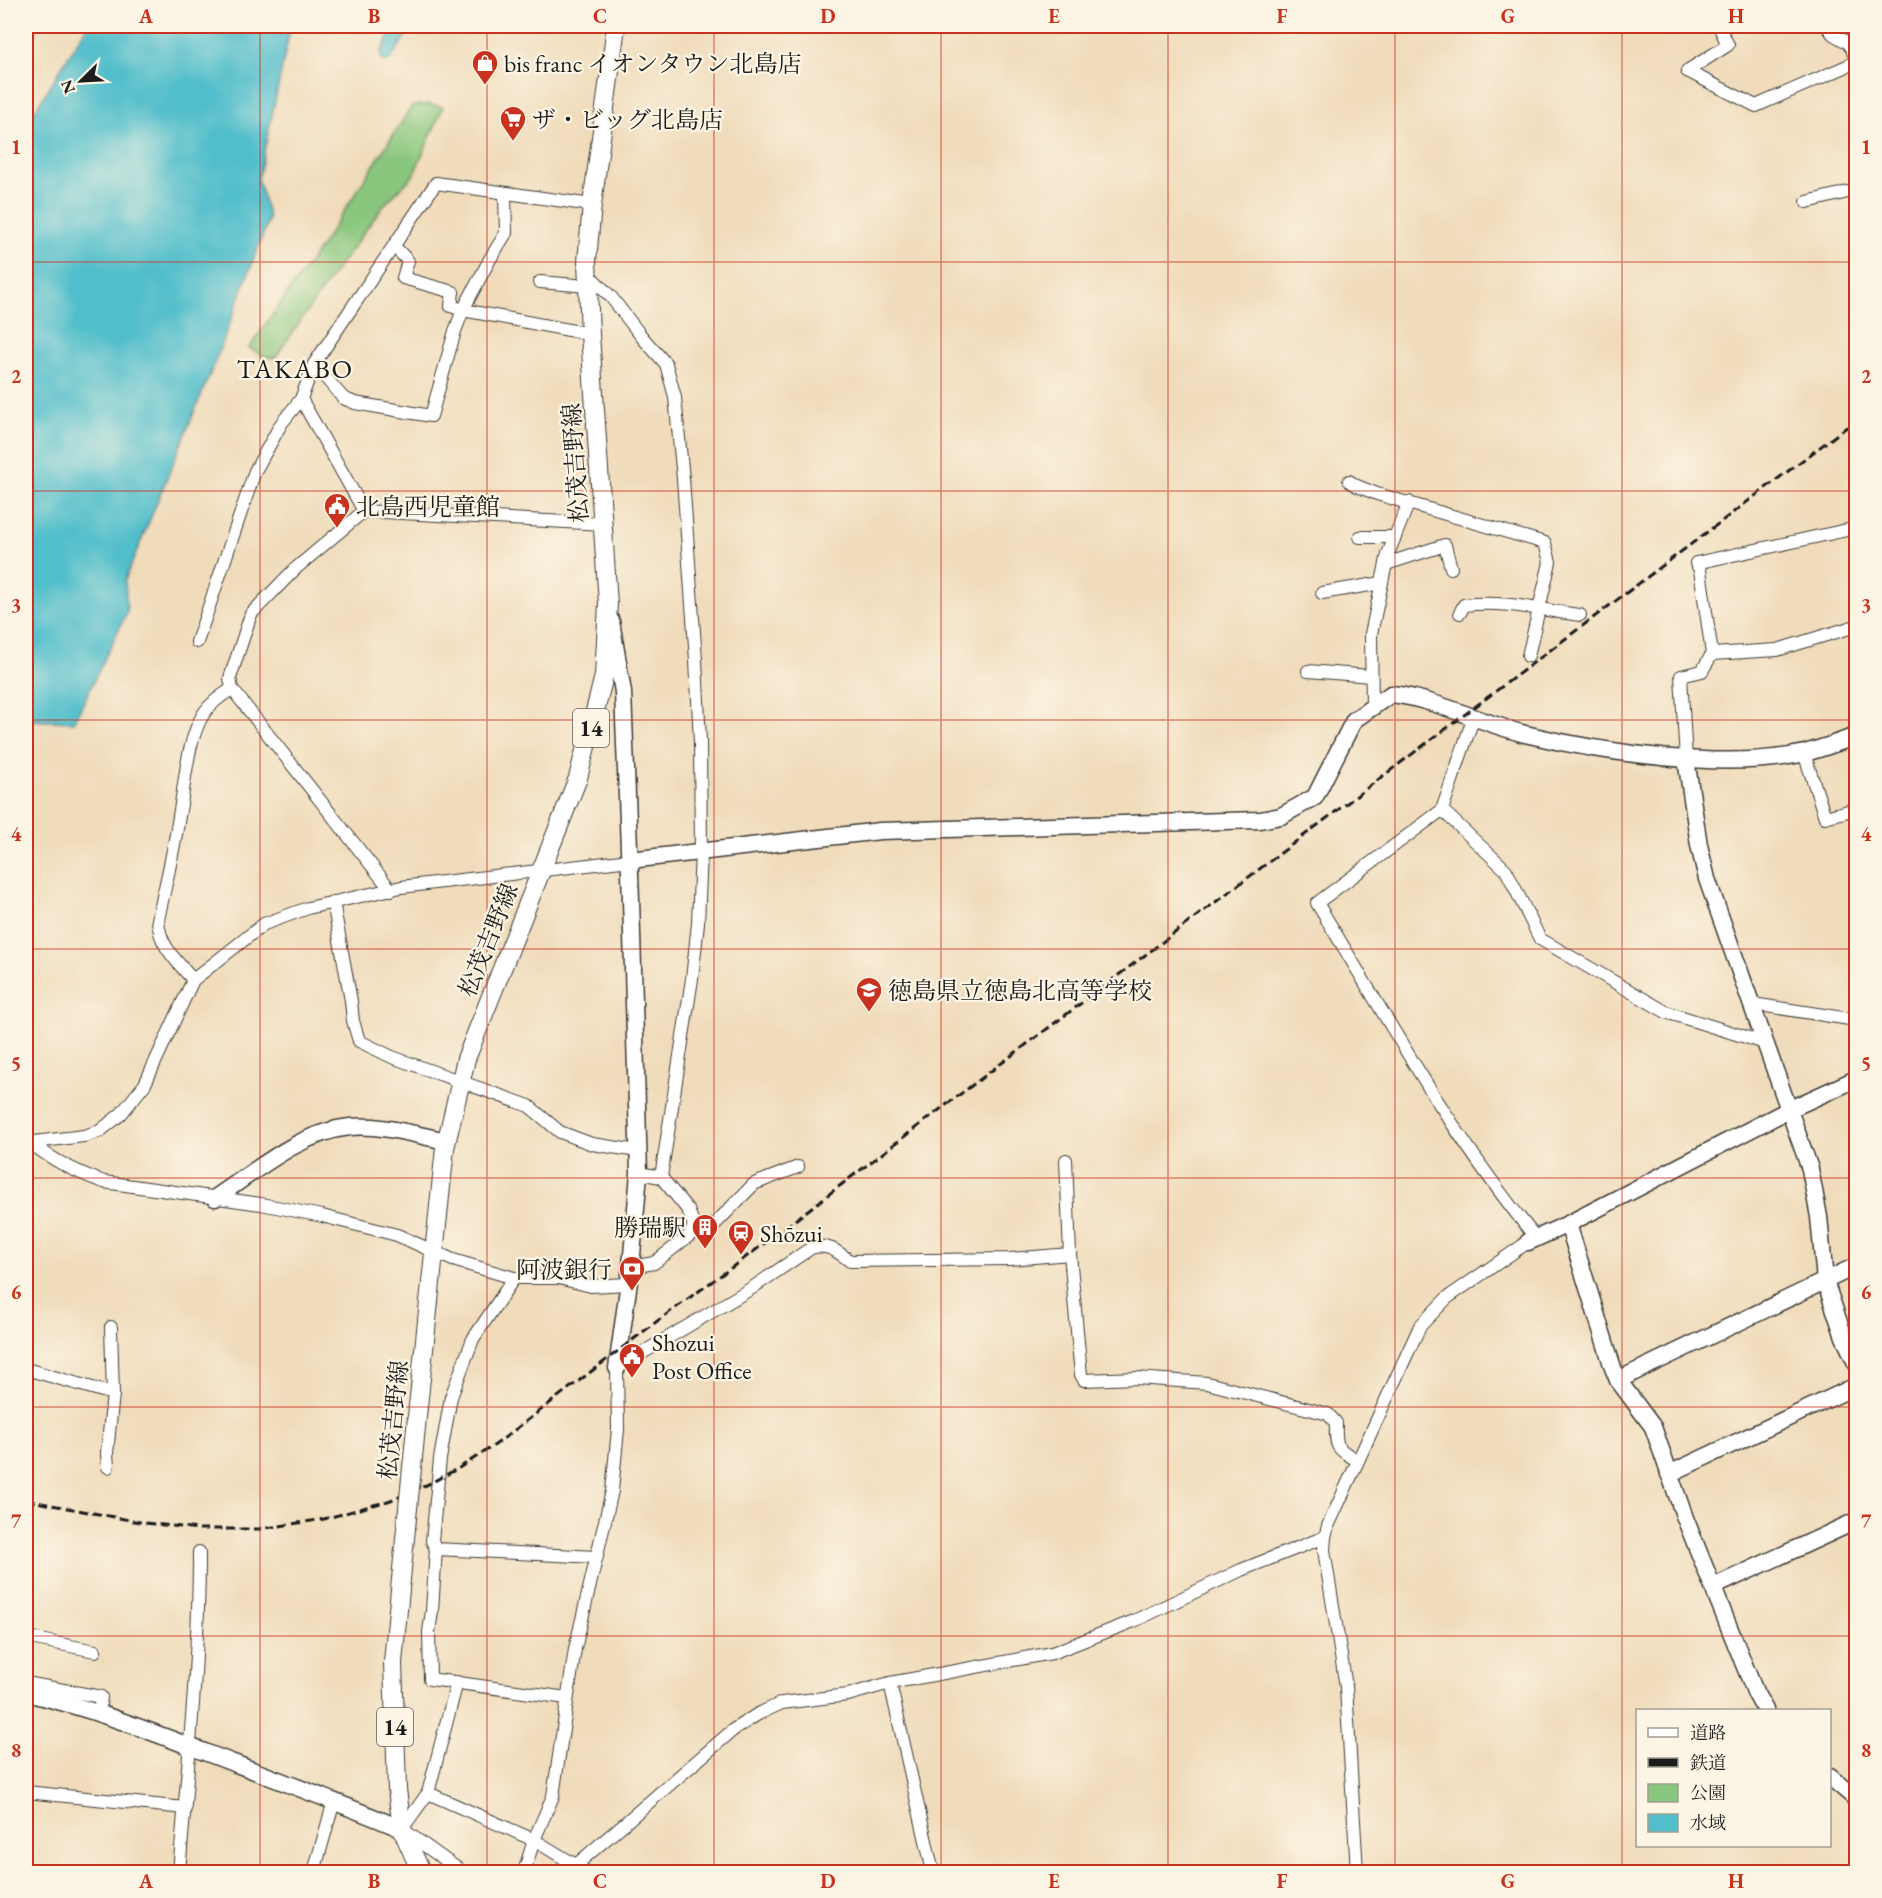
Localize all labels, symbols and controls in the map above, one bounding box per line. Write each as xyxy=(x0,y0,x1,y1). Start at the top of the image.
text: A xyxy=(138,3,154,29)
text: B xyxy=(368,3,380,29)
text: C xyxy=(593,3,607,29)
text: D xyxy=(820,3,836,29)
text: E xyxy=(1048,3,1060,29)
text: F xyxy=(1277,3,1288,29)
text: G xyxy=(1501,3,1515,29)
text: H xyxy=(1728,3,1744,29)
shop icon: bis franc イオンタウン北島店 xyxy=(470,48,500,86)
place label: bis franc イオンタウン北島店 xyxy=(504,48,802,79)
north arrow xyxy=(51,51,111,111)
text: N xyxy=(56,77,80,97)
supermarket icon: ザ・ビッグ北島店 xyxy=(498,104,528,142)
place label: ザ・ビッグ北島店 xyxy=(532,104,723,135)
text: 1 xyxy=(11,134,21,160)
text: 1 xyxy=(1861,134,1871,160)
district label: TAKABO xyxy=(237,351,354,386)
text: 2 xyxy=(11,363,22,389)
text: 2 xyxy=(1861,363,1872,389)
street label: 松茂吉野線 xyxy=(555,402,595,524)
public building icon: 北島西児童館 xyxy=(322,491,352,529)
place label: 北島西児童館 xyxy=(356,491,500,522)
text: 3 xyxy=(11,592,21,618)
text: 3 xyxy=(1861,592,1871,618)
road number: 14 xyxy=(573,709,609,747)
text: 4 xyxy=(11,821,22,847)
text: 4 xyxy=(1861,821,1872,847)
street label: 松茂吉野線 xyxy=(451,879,525,1001)
school or university icon: 徳島県立徳島北高等学校 xyxy=(854,975,884,1013)
place label: 徳島県立徳島北高等学校 xyxy=(888,975,1152,1006)
text: 5 xyxy=(11,1050,21,1076)
text: 5 xyxy=(1861,1050,1871,1076)
place label: 勝瑞駅 xyxy=(614,1212,686,1243)
building icon: 勝瑞駅 xyxy=(690,1212,720,1250)
station icon: Shōzui xyxy=(726,1218,756,1256)
place label: Shōzui xyxy=(760,1218,823,1249)
place label: 阿波銀行 xyxy=(516,1254,612,1285)
bank icon: 阿波銀行 xyxy=(617,1254,647,1292)
text: 6 xyxy=(11,1279,22,1305)
text: 6 xyxy=(1861,1279,1872,1305)
place label: Shozui Post Office xyxy=(652,1327,752,1386)
public building icon: Shozui Post Office xyxy=(617,1341,647,1379)
street label: 松茂吉野線 xyxy=(371,1359,415,1481)
text: 7 xyxy=(11,1508,22,1534)
text: 7 xyxy=(1861,1508,1872,1534)
road number: 14 xyxy=(377,1708,413,1746)
legend xyxy=(1636,1709,1831,1847)
text: 道路 xyxy=(1690,1721,1726,1744)
text: 8 xyxy=(11,1737,21,1763)
text: 8 xyxy=(1861,1737,1871,1763)
text: 鉄道 xyxy=(1690,1751,1726,1774)
text: 公園 xyxy=(1690,1781,1726,1804)
text: 水域 xyxy=(1690,1811,1726,1834)
text: A xyxy=(138,1868,154,1894)
text: B xyxy=(368,1868,380,1894)
text: C xyxy=(593,1868,607,1894)
text: D xyxy=(820,1868,836,1894)
text: E xyxy=(1048,1868,1060,1894)
text: F xyxy=(1277,1868,1288,1894)
text: G xyxy=(1501,1868,1515,1894)
text: H xyxy=(1728,1868,1744,1894)

